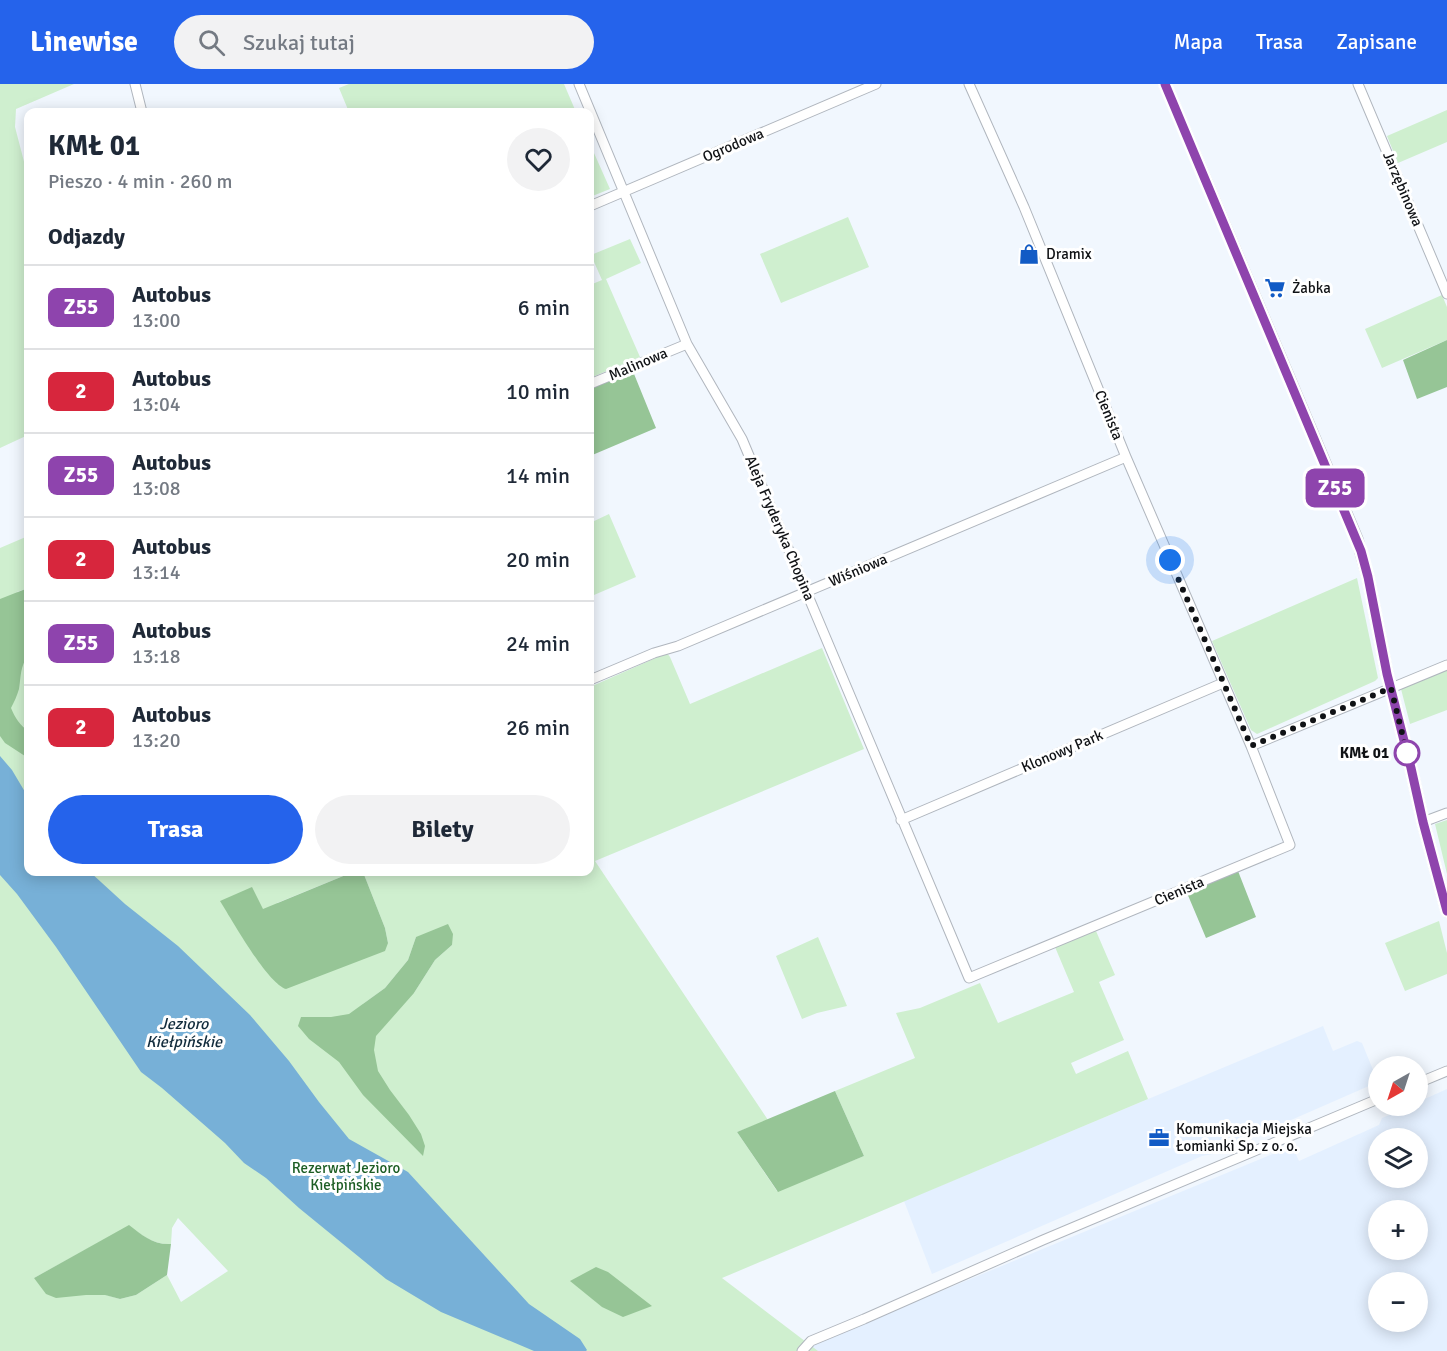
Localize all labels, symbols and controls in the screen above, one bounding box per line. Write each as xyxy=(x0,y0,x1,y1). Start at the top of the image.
search box xyxy=(174,15,594,69)
text: Linewise xyxy=(30,25,138,59)
icon: search xyxy=(195,26,228,59)
text: Szukaj tutaj xyxy=(243,29,355,56)
text: Mapa xyxy=(1173,29,1223,55)
text: Trasa xyxy=(1256,29,1303,55)
text: Zapisane xyxy=(1336,29,1417,55)
street label: Ogrodowa xyxy=(700,124,766,166)
button: heart xyxy=(507,128,570,191)
text: KMŁ 01 xyxy=(48,129,140,163)
street label: Jarzębinowa xyxy=(1379,149,1427,229)
text: Pieszo · 4 min · 260 m xyxy=(48,169,233,194)
text: Odjazdy xyxy=(48,223,125,250)
shop icon: Dramix xyxy=(1017,242,1041,266)
place label: Dramix xyxy=(1046,245,1092,263)
supermarket icon: Żabka xyxy=(1263,276,1287,300)
place label: Żabka xyxy=(1292,279,1331,297)
text: Autobus xyxy=(132,281,211,308)
text: Z55 xyxy=(64,294,98,320)
text: 6 min xyxy=(518,294,570,321)
text: 13:00 xyxy=(132,308,181,333)
street label: Malinowa xyxy=(606,344,670,384)
text: Autobus xyxy=(132,365,211,392)
text: 2 xyxy=(75,378,87,404)
text: 10 min xyxy=(506,378,570,405)
street label: Cienista xyxy=(1091,387,1127,443)
text: 13:04 xyxy=(132,392,181,417)
text: Autobus xyxy=(132,449,211,476)
street label: Aleja Fryderyka Chopina xyxy=(741,453,819,603)
text: Z55 xyxy=(64,462,98,488)
text: 14 min xyxy=(506,462,570,489)
line badge: Z55 xyxy=(1300,468,1370,508)
text: Z55 xyxy=(1318,475,1352,501)
text: 13:08 xyxy=(132,476,181,501)
text: Autobus xyxy=(132,533,211,560)
your location xyxy=(1155,545,1185,575)
text: 2 xyxy=(75,546,87,572)
text: 20 min xyxy=(506,546,570,573)
street label: Wiśniowa xyxy=(826,550,890,590)
text: 13:14 xyxy=(132,560,181,585)
text: Autobus xyxy=(132,617,211,644)
text: Z55 xyxy=(64,630,98,656)
text: 24 min xyxy=(506,630,570,657)
text: 13:18 xyxy=(132,644,181,669)
text: Autobus xyxy=(132,701,211,728)
text: 2 xyxy=(75,714,87,740)
text: 26 min xyxy=(506,714,570,741)
street label: Klonowy Park xyxy=(1019,726,1106,776)
text: 13:20 xyxy=(132,728,181,753)
marker: KMŁ 01 xyxy=(1394,740,1420,766)
place label: KMŁ 01 xyxy=(1340,744,1389,762)
button: Trasa xyxy=(48,795,303,864)
button: Bilety xyxy=(315,795,570,864)
street label: Cienista xyxy=(1151,872,1207,910)
water label: Jezioro Kiełpińskie xyxy=(146,1014,223,1052)
north arrow xyxy=(1368,1056,1428,1116)
map controls xyxy=(1368,1056,1428,1332)
place label: Komunikacja Miejska Łomianki Sp. z o. o. xyxy=(1176,1120,1312,1155)
office icon: Komunikacja Miejska Łomianki Sp. z o. o. xyxy=(1147,1126,1171,1150)
button: layers xyxy=(1368,1128,1428,1188)
park label: Rezerwat Jezioro Kiełpińskie xyxy=(292,1159,401,1194)
button: + xyxy=(1368,1200,1428,1260)
button: − xyxy=(1368,1272,1428,1332)

